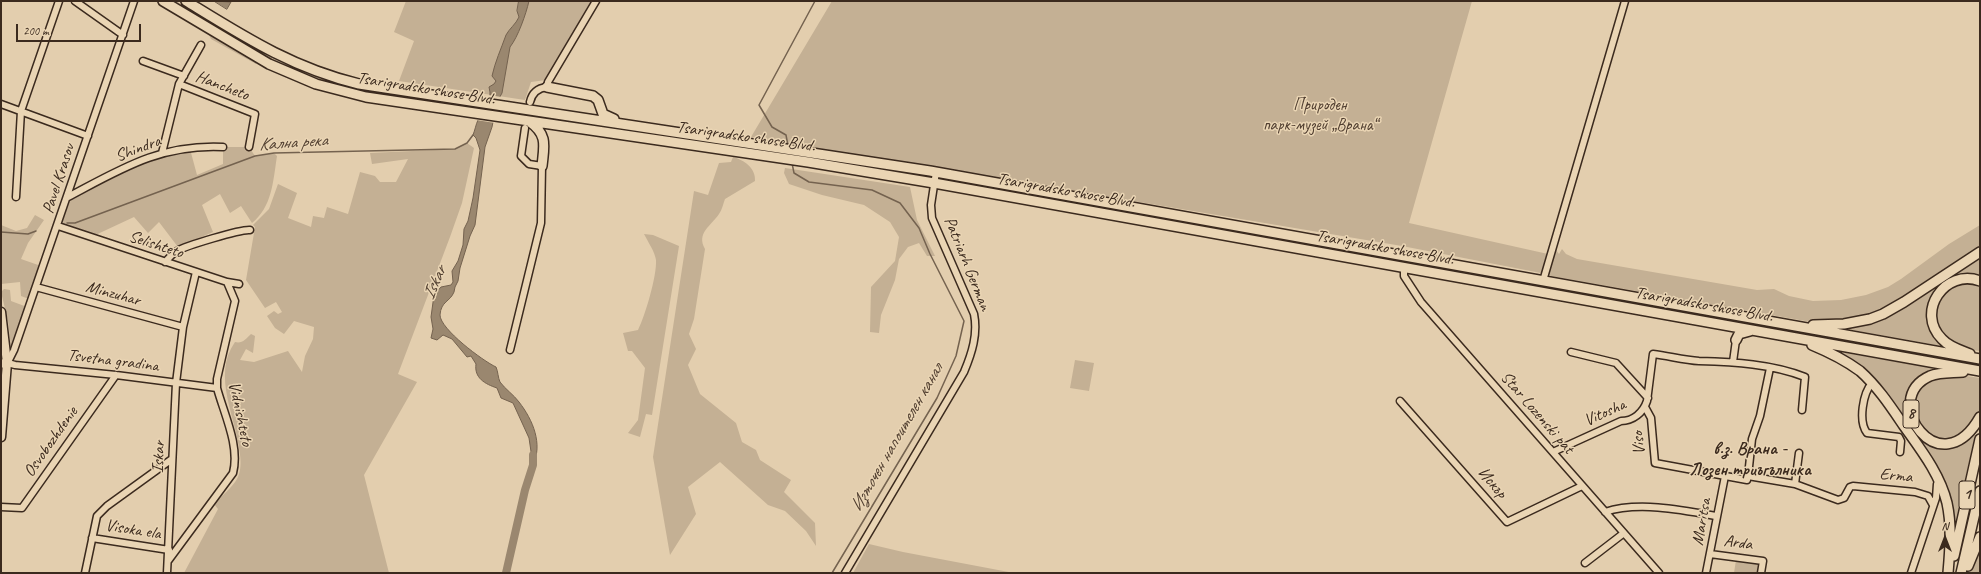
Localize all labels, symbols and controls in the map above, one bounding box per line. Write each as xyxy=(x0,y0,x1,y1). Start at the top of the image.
scale bar xyxy=(18,16,143,42)
text: 200 m xyxy=(23,23,49,39)
street label: Hancheto xyxy=(192,67,252,105)
street label: Tsarigradsko shose Blvd. xyxy=(355,68,497,110)
park label: Природен парк-музей „Врана“ xyxy=(1263,96,1377,136)
street label: Tsarigradsko shose Blvd. xyxy=(675,117,817,157)
water label: Кална река xyxy=(258,130,328,156)
street label: Shindra xyxy=(112,131,164,167)
street label: Pavel Krasov xyxy=(38,142,80,216)
street label: Tsarigradsko shose Blvd. xyxy=(996,169,1136,213)
street label: Patriarh German xyxy=(939,214,995,314)
street label: Tsarigradsko shose Blvd. xyxy=(1315,226,1455,270)
street label: Selishteto xyxy=(126,227,186,263)
water label: Iskar xyxy=(418,263,452,303)
street label: Minzuhar xyxy=(83,277,143,311)
street label: Tsarigradsko shose Blvd. xyxy=(1634,283,1774,327)
street label: Tsvetna gradina xyxy=(66,345,160,377)
water label: Източен напоителен канал xyxy=(846,360,948,516)
street label: Star Lozenski pat xyxy=(1496,368,1578,458)
street label: Vidnishteto xyxy=(223,380,257,448)
street label: Vitosha xyxy=(1581,395,1629,431)
road number: 8 xyxy=(1903,400,1919,428)
street label: Osvobozhdenie xyxy=(19,403,83,481)
street label: Viso xyxy=(1628,431,1650,455)
district label: в.з. Врана - Лозен триъгълника xyxy=(1689,438,1811,480)
street label: Iskar xyxy=(148,440,170,474)
street label: Искър xyxy=(1473,463,1511,503)
street label: Erma xyxy=(1879,464,1913,488)
road number: 1 xyxy=(1959,481,1975,509)
street label: Maritsa xyxy=(1688,497,1716,547)
street label: Visoka ela xyxy=(104,516,162,544)
north arrow xyxy=(1925,518,1965,558)
text: N xyxy=(1942,519,1948,533)
street label: Arda xyxy=(1722,531,1754,555)

